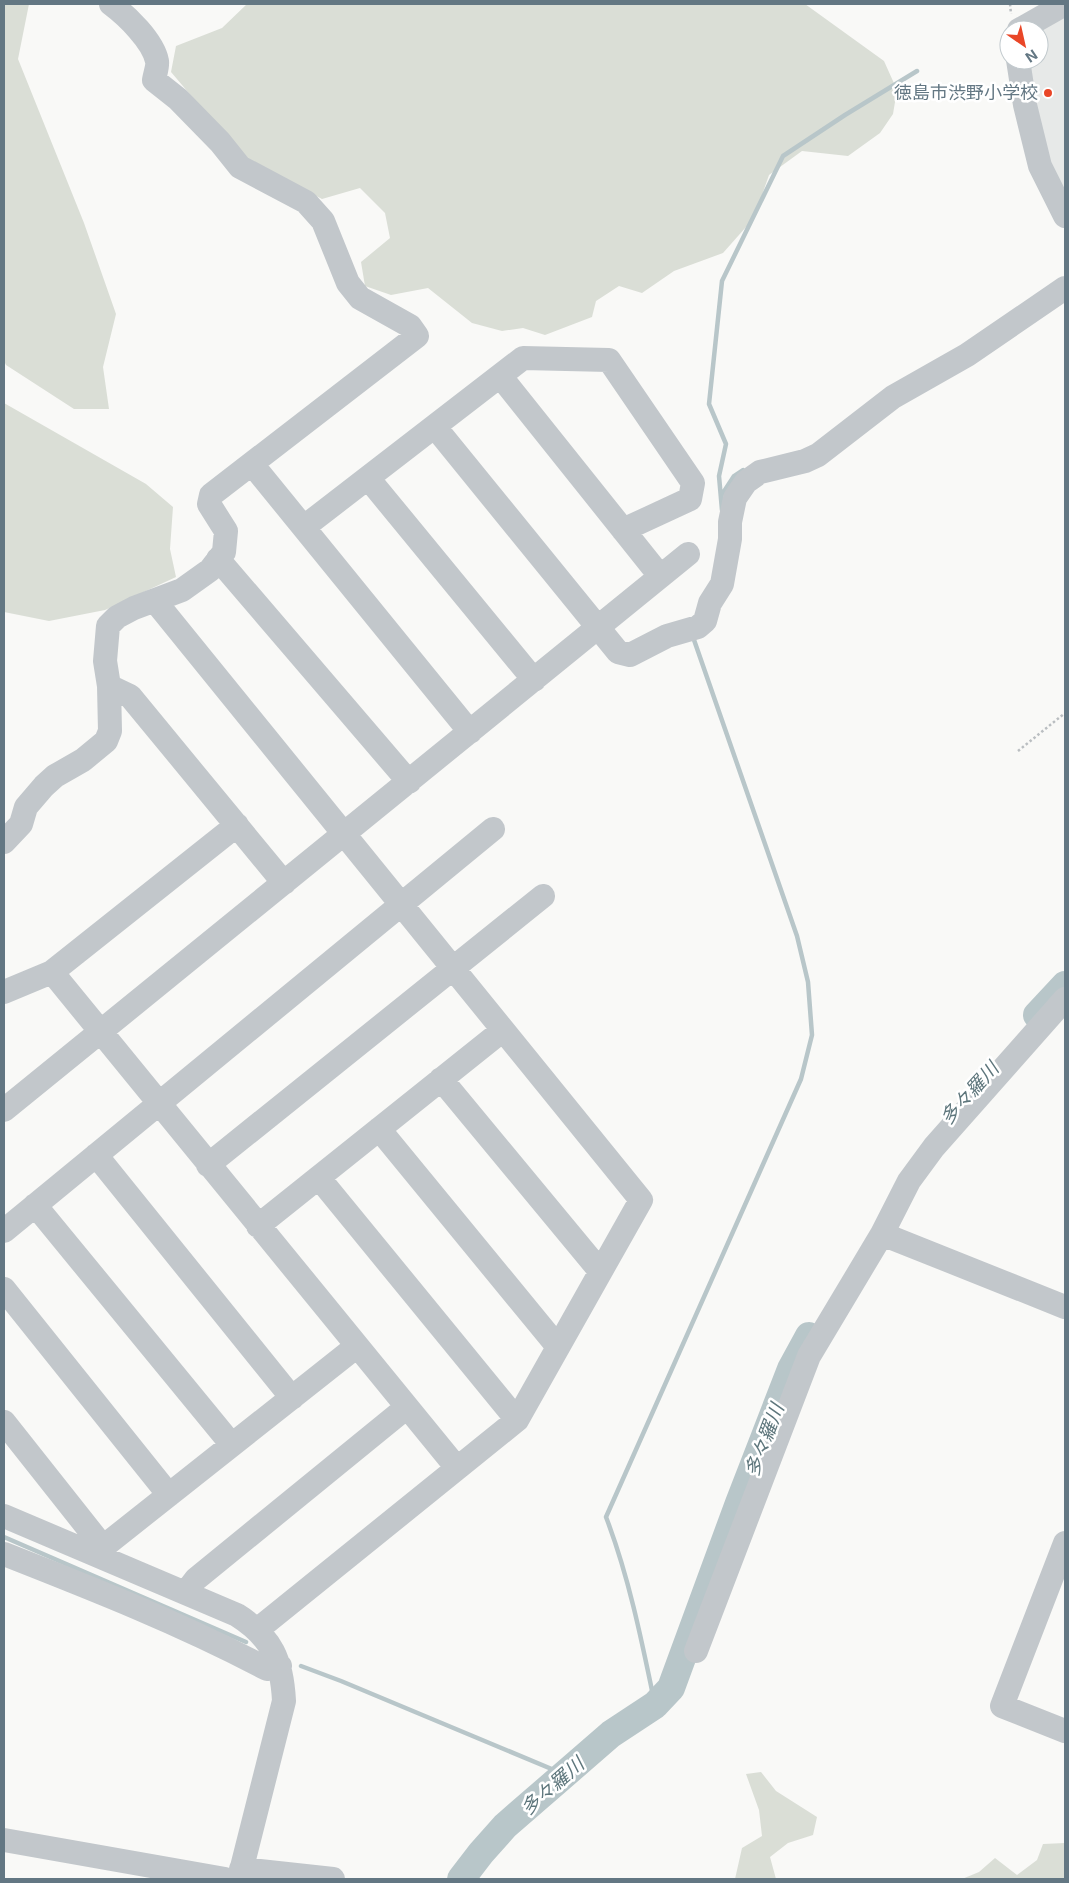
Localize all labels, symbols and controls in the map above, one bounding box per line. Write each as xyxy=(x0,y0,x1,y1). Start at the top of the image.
north arrow xyxy=(999,20,1049,70)
text: N xyxy=(1022,46,1041,66)
place label: 徳島市渋野小学校 xyxy=(894,82,1038,103)
marker: 徳島市渋野小学校 xyxy=(1042,87,1054,99)
water label: 多々羅川 xyxy=(935,1056,1005,1129)
water label: 多々羅川 xyxy=(740,1399,790,1480)
water label: 多々羅川 xyxy=(516,1751,590,1820)

